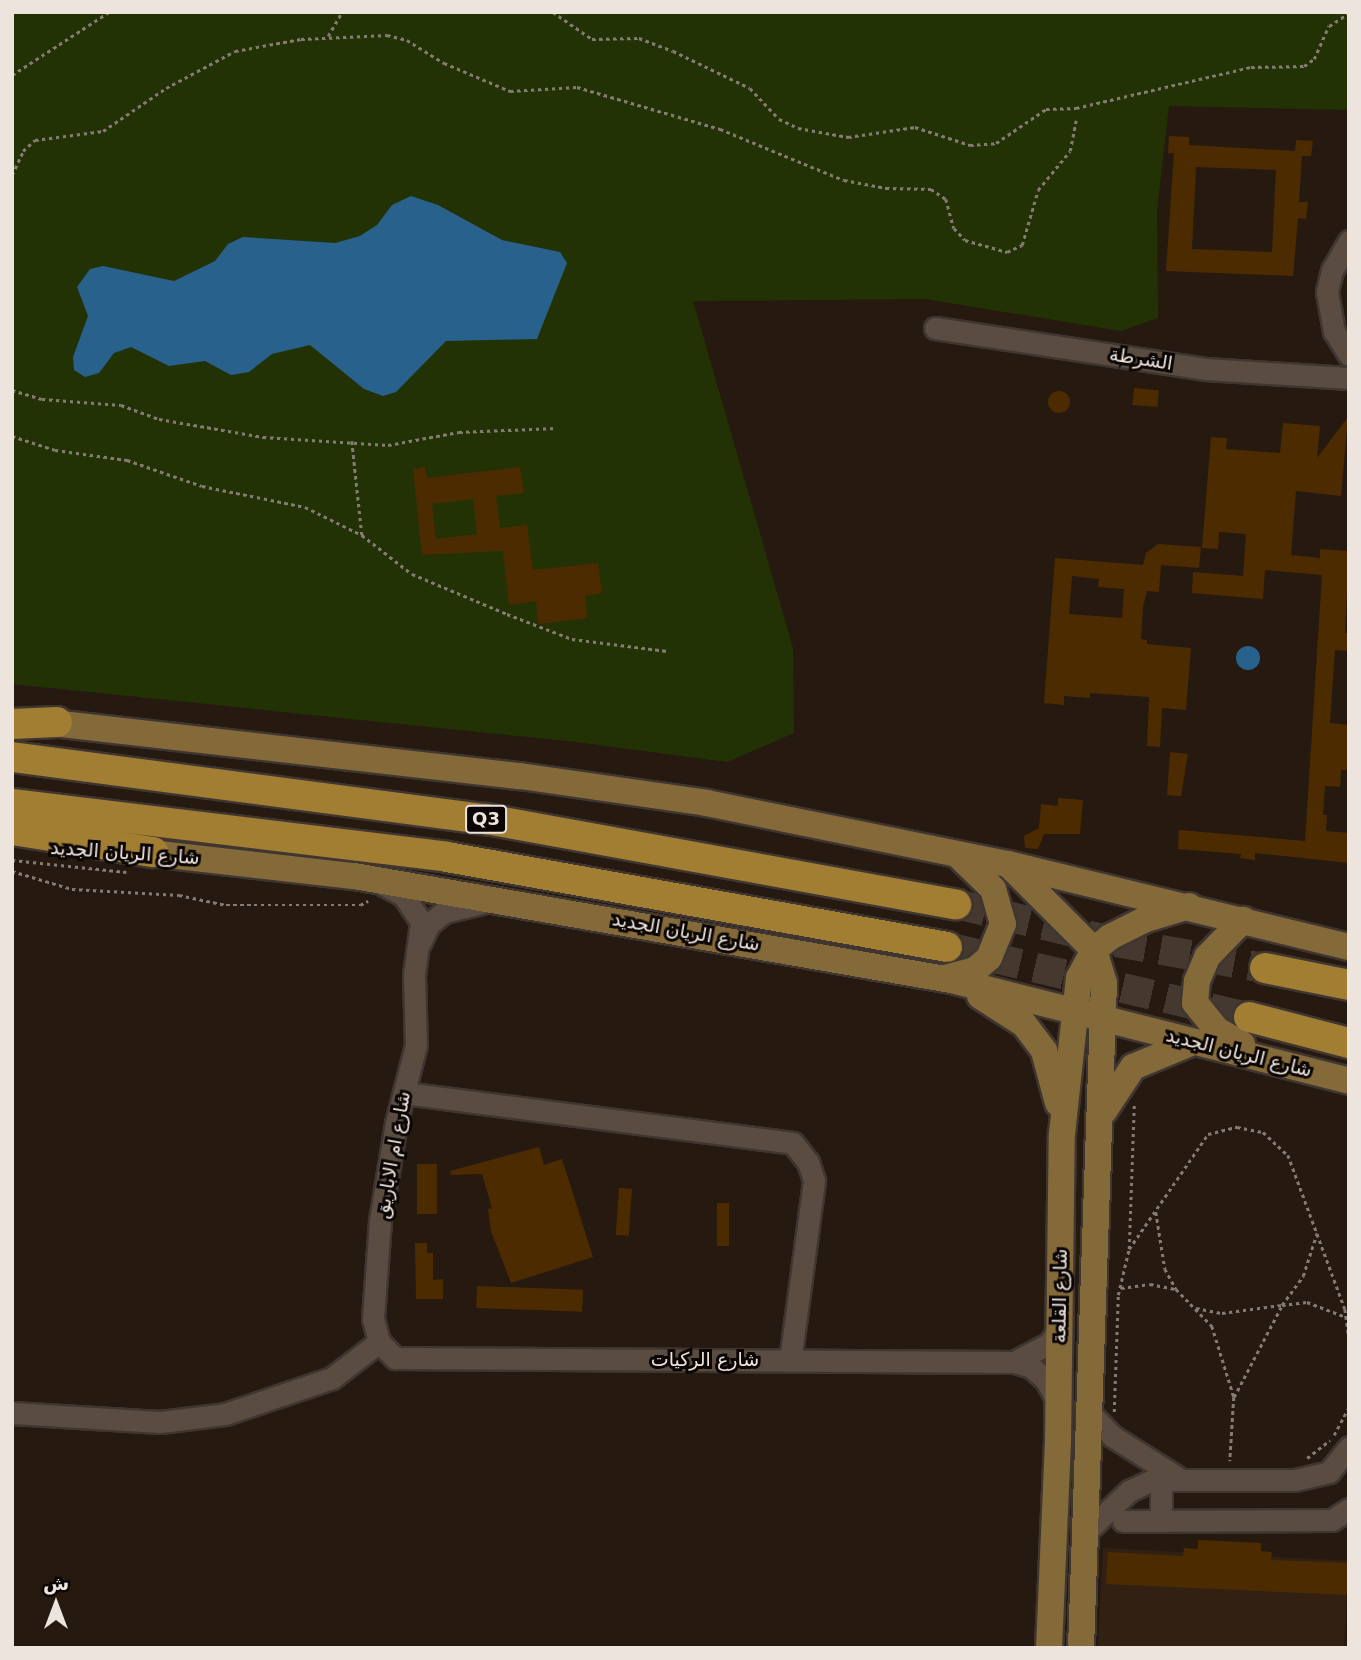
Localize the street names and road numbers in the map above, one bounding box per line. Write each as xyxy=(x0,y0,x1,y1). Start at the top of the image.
street label: الشرطة xyxy=(1108,343,1174,375)
road number: Q3 xyxy=(465,804,507,834)
street label: شارع الريان الجديد xyxy=(50,836,200,870)
street label: شارع الريان الجديد xyxy=(610,908,762,956)
street label: شارع الريان الجديد xyxy=(1164,1024,1314,1082)
street label: شارع ام الاباريق xyxy=(371,1090,415,1220)
street label: شارع القلعة xyxy=(1048,1249,1072,1343)
street label: شارع الركيات xyxy=(651,1349,759,1371)

